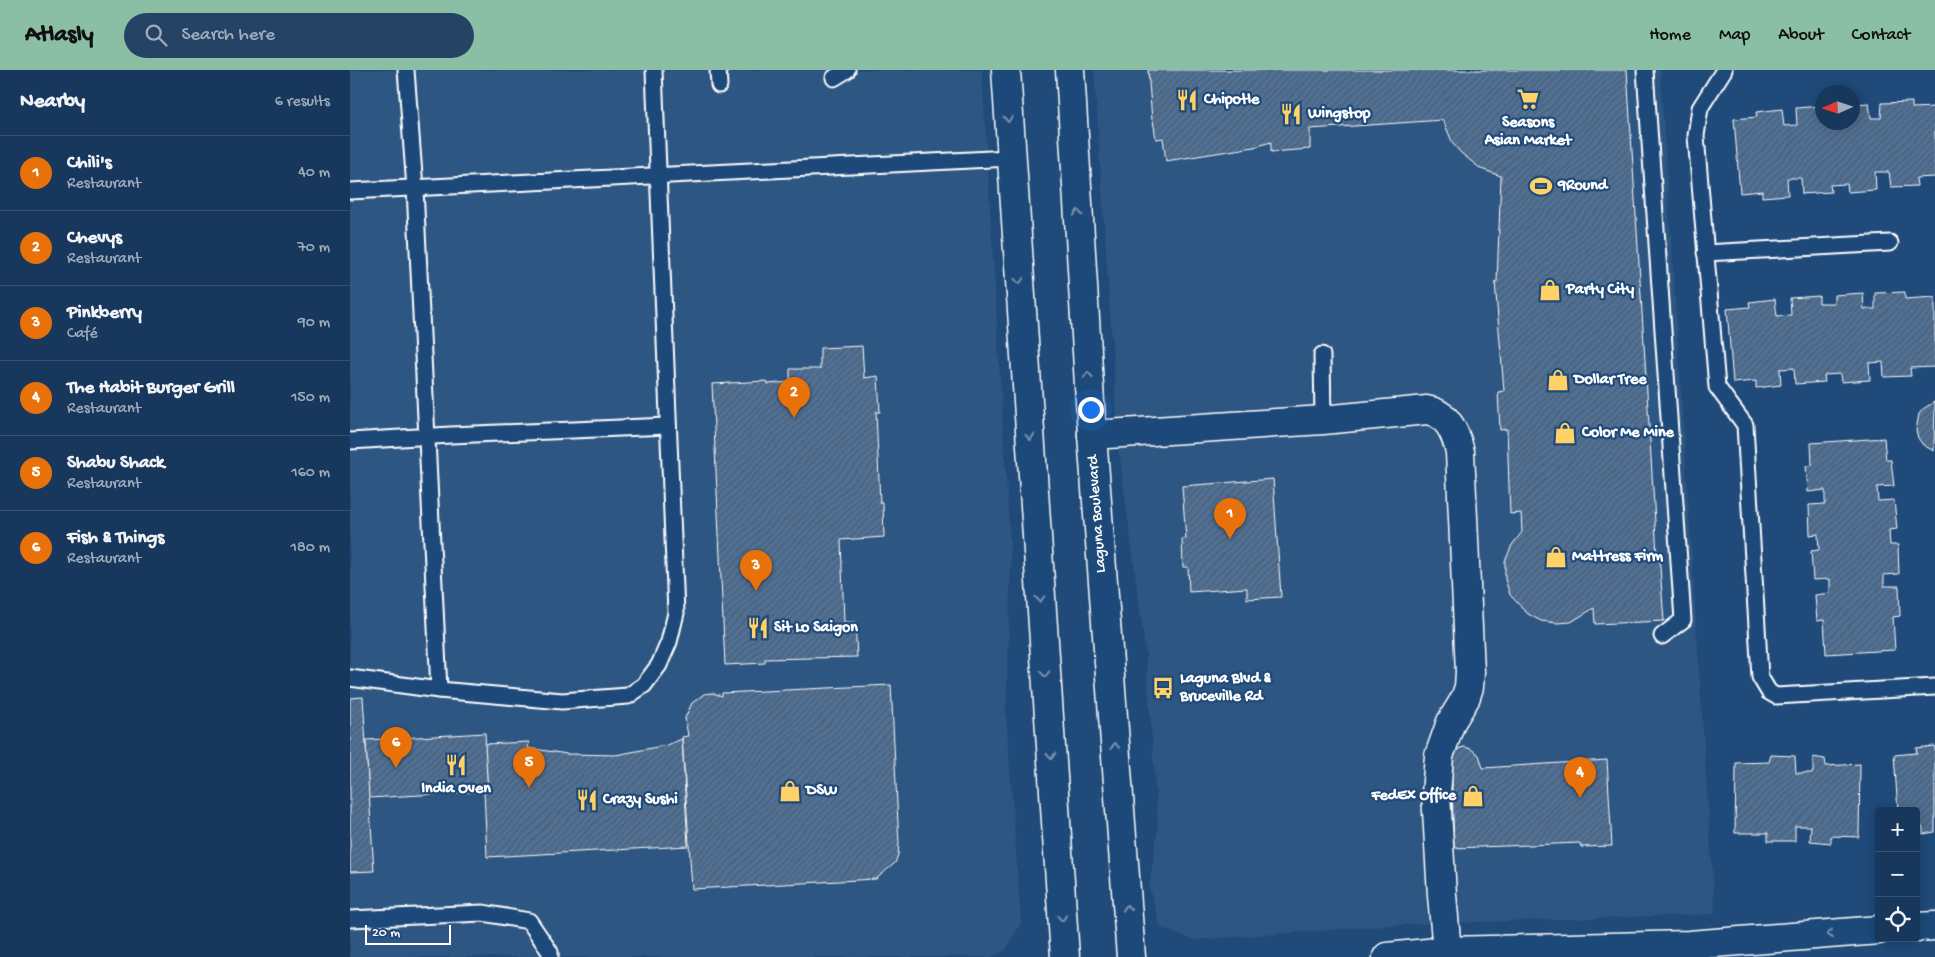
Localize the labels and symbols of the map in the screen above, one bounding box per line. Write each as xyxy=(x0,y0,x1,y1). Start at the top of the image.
north arrow xyxy=(1815,85,1860,130)
supermarket icon: Seasons Asian Market xyxy=(1515,86,1541,112)
restaurant icon: Chipotle xyxy=(1174,87,1200,113)
place label: Chipotle xyxy=(1203,91,1260,110)
restaurant icon: Wingstop xyxy=(1278,101,1304,127)
place label: Wingstop xyxy=(1307,105,1371,124)
place label: Seasons Asian Market xyxy=(1484,114,1573,151)
one-way arrow xyxy=(1003,115,1014,123)
sports icon: 9Round xyxy=(1528,173,1554,199)
place label: 9Round xyxy=(1557,177,1609,196)
one-way arrow xyxy=(1073,208,1084,216)
one-way arrow xyxy=(1013,277,1024,285)
shop icon: Party City xyxy=(1537,277,1563,303)
place label: Party City xyxy=(1565,281,1634,300)
shop icon: Dollar Tree xyxy=(1545,367,1571,393)
one-way arrow xyxy=(1083,371,1094,379)
place label: Dollar Tree xyxy=(1572,371,1647,390)
pin: 2 xyxy=(778,377,810,418)
your location xyxy=(1078,397,1104,423)
shop icon: Color Me Mine xyxy=(1552,420,1578,446)
place label: Color Me Mine xyxy=(1581,424,1675,443)
one-way arrow xyxy=(1024,434,1035,442)
street label: Laguna Boulevard xyxy=(1084,453,1112,574)
pin: 1 xyxy=(1214,498,1246,539)
shop icon: Mattress Firm xyxy=(1543,544,1569,570)
place label: Mattress Firm xyxy=(1572,548,1664,567)
pin: 3 xyxy=(740,550,772,591)
one-way arrow xyxy=(1035,596,1046,604)
restaurant icon: Sit Lo Saigon xyxy=(745,615,771,641)
place label: Sit Lo Saigon xyxy=(774,619,858,638)
one-way arrow xyxy=(1040,670,1051,678)
place label: Laguna Blvd & Bruceville Rd xyxy=(1179,670,1272,707)
bus stop icon: Laguna Blvd & Bruceville Rd xyxy=(1150,675,1176,701)
pin: 6 xyxy=(380,727,412,768)
one-way arrow xyxy=(1110,742,1121,750)
pin: 5 xyxy=(513,747,545,788)
restaurant icon: India Oven xyxy=(443,752,469,778)
one-way arrow xyxy=(1045,752,1056,760)
pin: 4 xyxy=(1564,757,1596,798)
shop icon: DSW xyxy=(777,778,803,804)
place label: India Oven xyxy=(421,780,491,799)
place label: DSW xyxy=(804,782,838,801)
shop icon: FedEx Office xyxy=(1460,783,1486,809)
place label: FedEx Office xyxy=(1370,786,1457,806)
restaurant icon: Crazy Sushi xyxy=(574,787,600,813)
place label: Crazy Sushi xyxy=(602,791,678,810)
one-way arrow xyxy=(1122,904,1133,912)
one-way arrow xyxy=(1056,914,1067,922)
scale bar xyxy=(365,922,451,945)
one-way arrow xyxy=(1826,928,1834,939)

